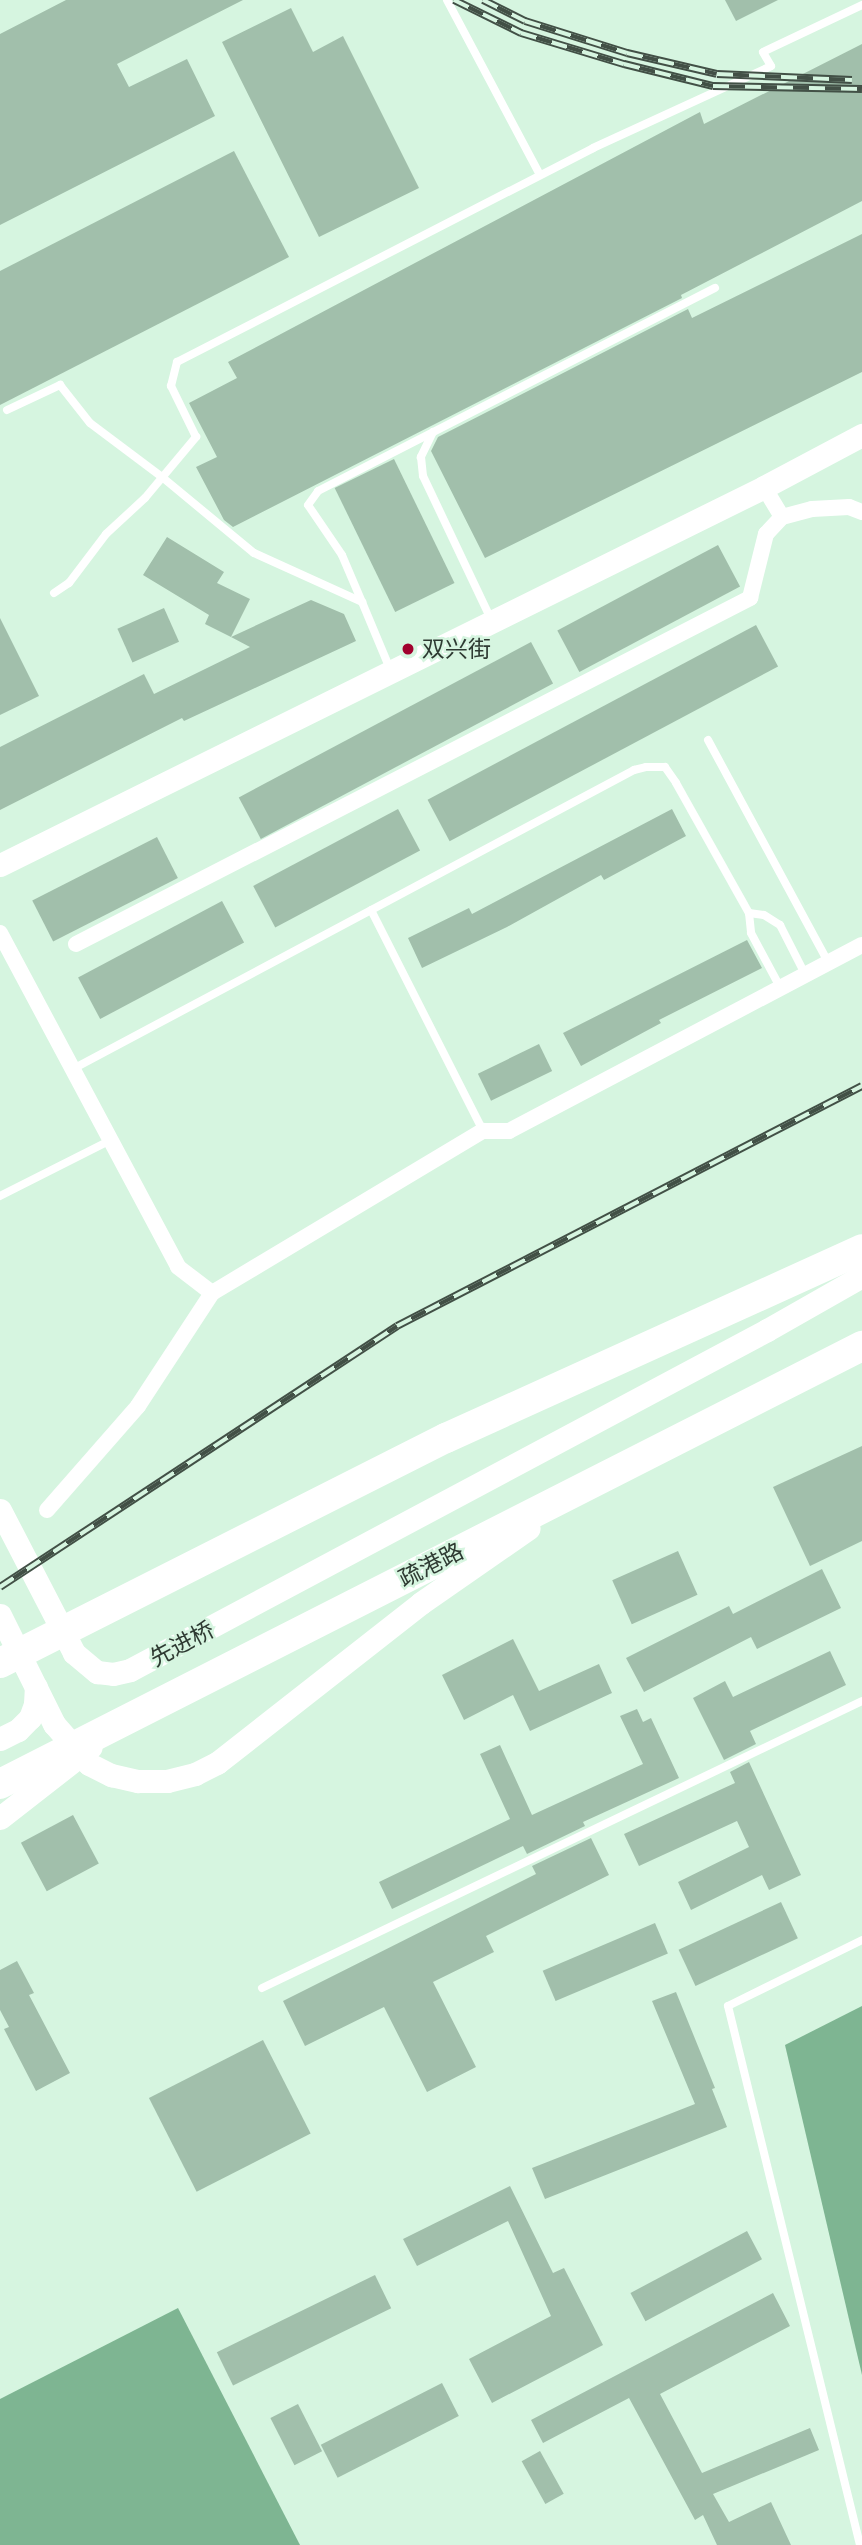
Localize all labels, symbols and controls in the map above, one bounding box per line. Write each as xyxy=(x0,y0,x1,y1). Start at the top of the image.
place label: 双兴街 xyxy=(422,635,491,663)
marker: 双兴街 xyxy=(400,641,416,657)
street label: 疏港路 xyxy=(394,1537,468,1593)
street label: 先进桥 xyxy=(145,1616,219,1672)

